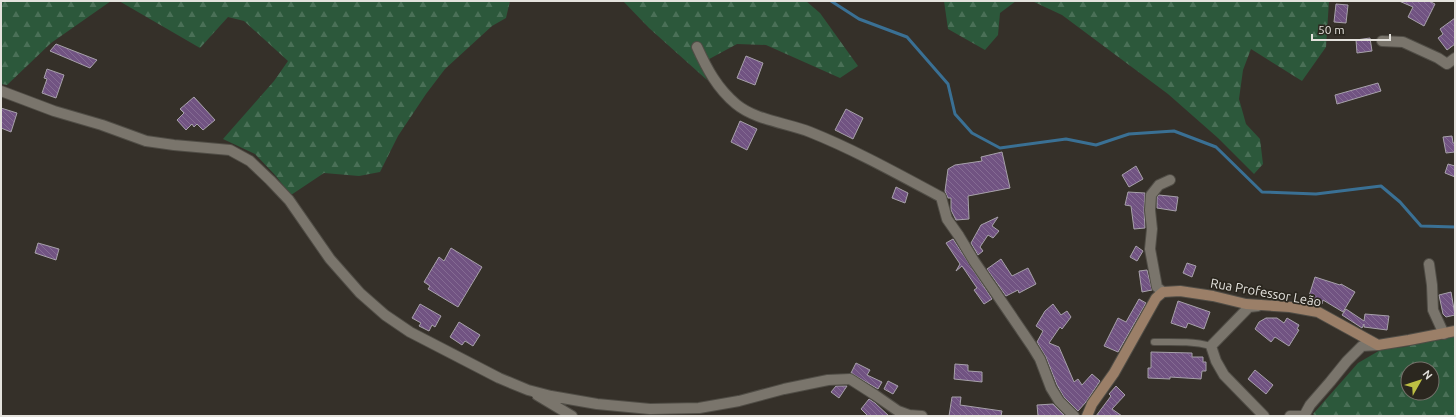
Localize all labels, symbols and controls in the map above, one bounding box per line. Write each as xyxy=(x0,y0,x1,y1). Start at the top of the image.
scale bar xyxy=(1312,16,1390,42)
text: 50 m xyxy=(1318,23,1345,36)
street label: Rua Professor Leão xyxy=(1209,275,1323,309)
north arrow xyxy=(1400,361,1440,401)
text: N xyxy=(1421,368,1435,382)

